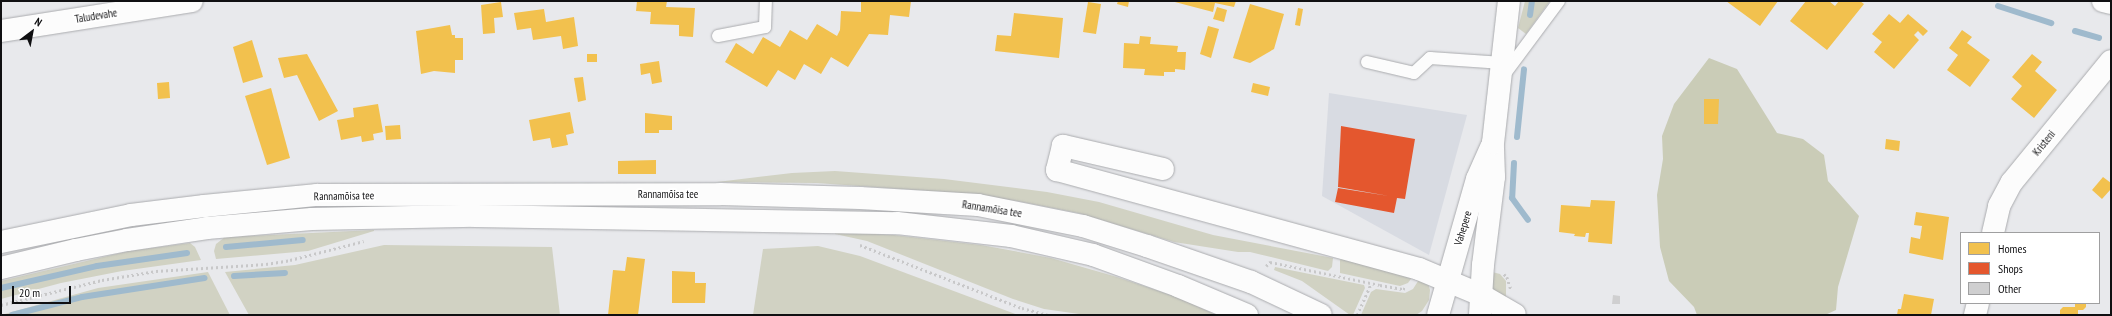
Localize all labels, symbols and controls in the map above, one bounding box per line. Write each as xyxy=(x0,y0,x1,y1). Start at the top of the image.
street label: Taludevahe xyxy=(74,6,118,26)
north arrow xyxy=(12,12,52,52)
text: N xyxy=(32,14,45,29)
street label: Kristeni xyxy=(2030,128,2058,158)
street label: Rannamõisa tee xyxy=(638,187,698,201)
street label: Rannamõisa tee xyxy=(314,189,374,203)
street label: Rannamõisa tee xyxy=(961,198,1023,220)
street label: Vahepere xyxy=(1452,209,1474,247)
legend xyxy=(1960,232,2100,304)
text: Homes xyxy=(1998,241,2026,256)
text: Shops xyxy=(1998,261,2023,276)
scale bar xyxy=(14,278,73,304)
text: Other xyxy=(1998,281,2021,296)
text: 20 m xyxy=(19,285,40,300)

